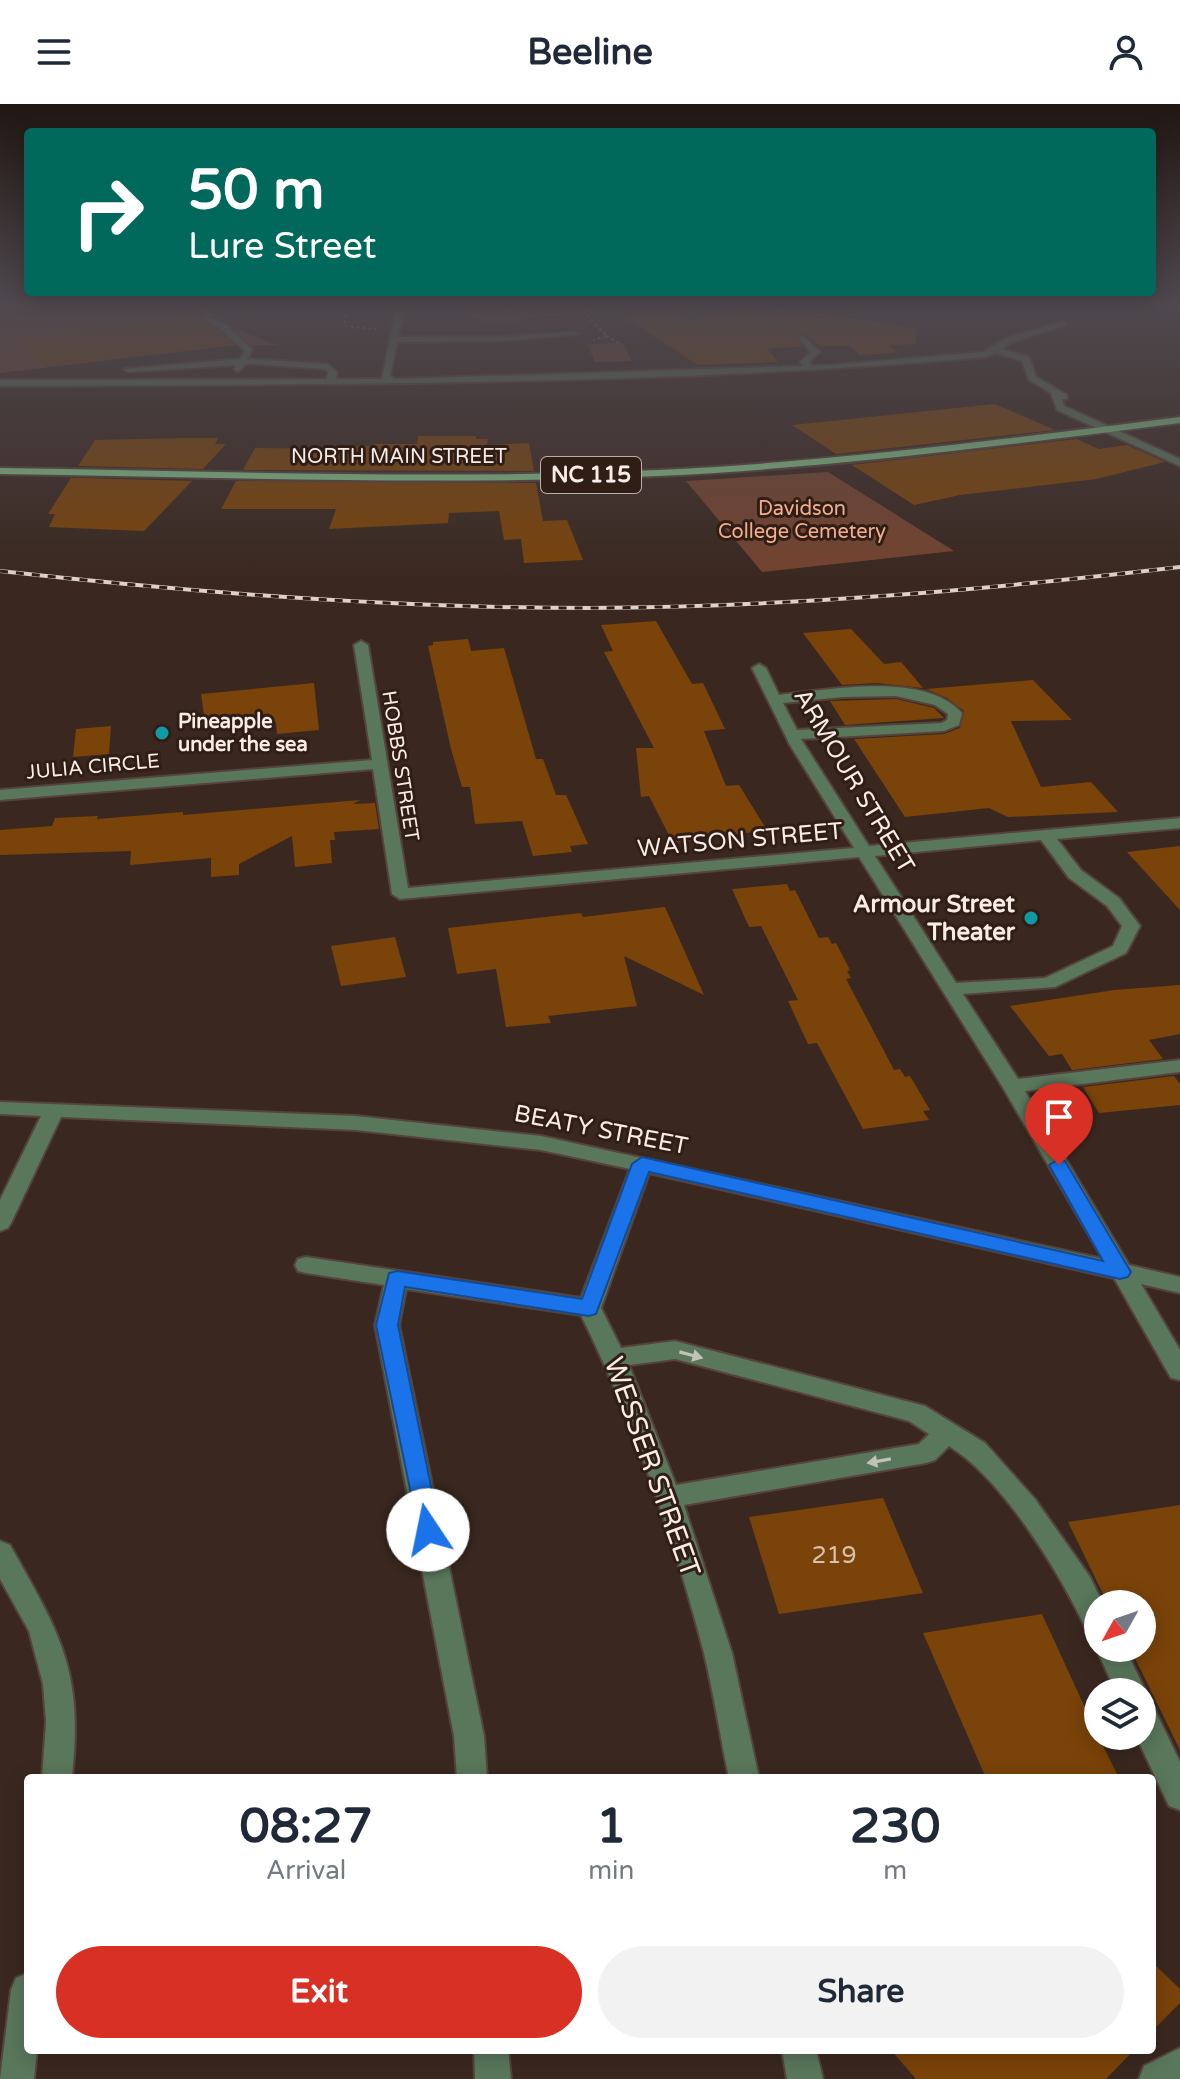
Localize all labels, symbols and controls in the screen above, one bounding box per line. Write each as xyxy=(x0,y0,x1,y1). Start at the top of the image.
icon: menu xyxy=(32,30,76,74)
icon: person xyxy=(1104,30,1148,74)
text: Beeline xyxy=(527,31,653,74)
text: 50 m xyxy=(188,157,324,224)
icon: right xyxy=(56,160,160,264)
text: Lure Street xyxy=(188,225,377,268)
street label: NORTH MAIN STREET xyxy=(291,445,507,469)
road number: NC 115 xyxy=(541,457,641,493)
park label: Davidson College Cemetery xyxy=(718,497,886,544)
street label: ARMOUR STREET xyxy=(787,684,921,879)
street label: HOBBS STREET xyxy=(376,689,424,843)
place label: Pineapple under the sea xyxy=(178,710,308,757)
marker: Pineapple under the sea xyxy=(153,724,171,742)
street label: JULIA CIRCLE xyxy=(25,749,161,785)
street label: WATSON STREET xyxy=(636,817,844,863)
place label: Armour Street Theater xyxy=(853,890,1016,947)
marker: Armour Street Theater xyxy=(1022,909,1040,927)
pin xyxy=(1025,1083,1093,1165)
icon: arrive xyxy=(1037,1095,1081,1139)
street label: BEATY STREET xyxy=(512,1099,691,1161)
one-way arrow xyxy=(679,1349,704,1361)
street label: WESSER STREET xyxy=(596,1352,708,1582)
one-way arrow xyxy=(866,1455,891,1467)
position arrow xyxy=(386,1488,470,1572)
house number: 219 xyxy=(811,1541,857,1570)
north arrow xyxy=(1084,1590,1156,1662)
map controls xyxy=(1084,1590,1156,1750)
button: layers xyxy=(1084,1678,1156,1750)
text: 08:27 xyxy=(240,1798,373,1856)
text: 1 xyxy=(596,1798,626,1856)
text: 230 xyxy=(850,1798,940,1856)
text: Arrival xyxy=(266,1855,346,1886)
text: min xyxy=(588,1855,634,1886)
text: m xyxy=(883,1855,907,1886)
button: Exit xyxy=(56,1946,582,2038)
button: Share xyxy=(598,1946,1124,2038)

